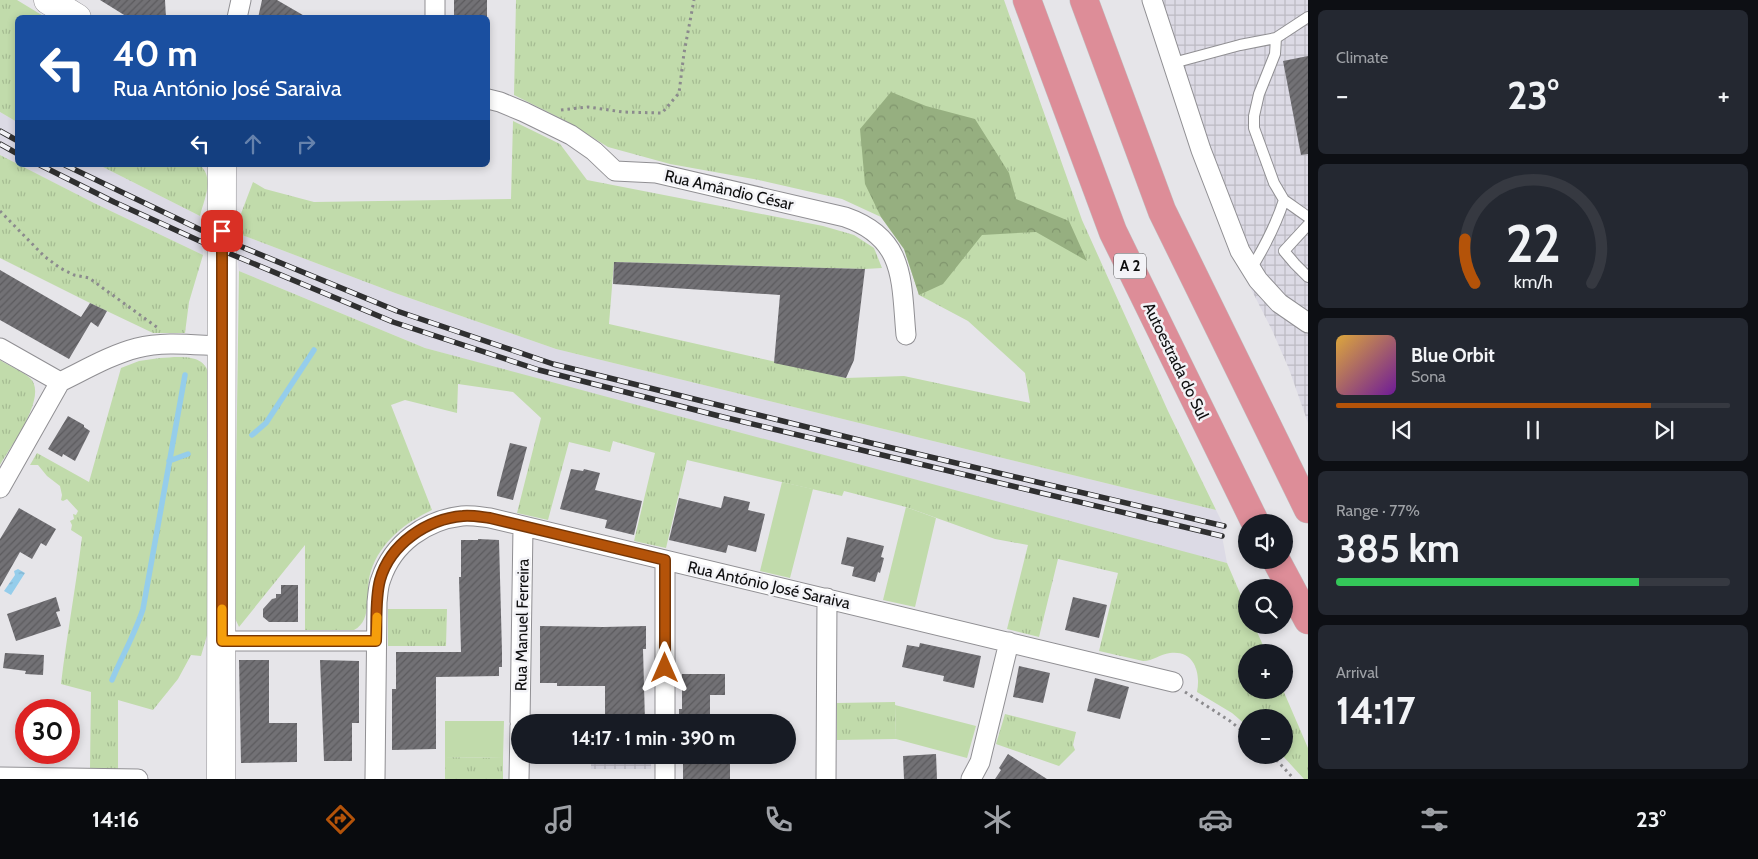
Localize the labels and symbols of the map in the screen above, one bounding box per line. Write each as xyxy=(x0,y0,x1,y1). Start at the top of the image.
street label: Rua Amândio César xyxy=(663,166,796,214)
pin xyxy=(201,210,243,252)
road number: A 2 xyxy=(1114,254,1146,278)
street label: Autoestrada do Sul xyxy=(1139,299,1213,423)
street label: Rua António José Saraiva xyxy=(686,557,852,613)
street label: Rua Manuel Ferreira xyxy=(511,558,533,691)
position arrow xyxy=(638,641,690,693)
speed limit sign: 30 xyxy=(15,699,80,764)

